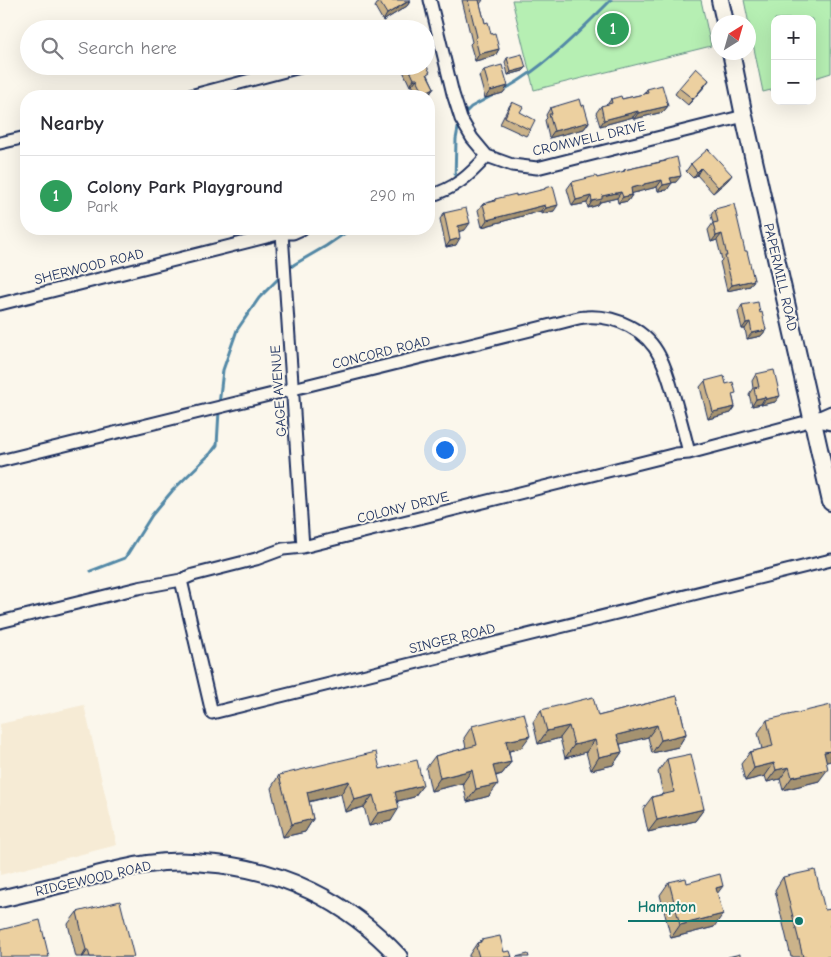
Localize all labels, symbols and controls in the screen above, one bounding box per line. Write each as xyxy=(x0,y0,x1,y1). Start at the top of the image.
pin: 1 xyxy=(597,10,629,48)
north arrow xyxy=(711,15,756,60)
map controls xyxy=(771,15,816,105)
button: + xyxy=(771,15,816,60)
search box xyxy=(20,20,435,75)
icon: search xyxy=(38,34,66,62)
text: Search here xyxy=(78,37,177,59)
button: − xyxy=(771,60,816,105)
text: Nearby xyxy=(40,111,104,135)
street label: CROMWELL DRIVE xyxy=(531,117,647,160)
text: Colony Park Playground xyxy=(87,176,283,198)
text: 1 xyxy=(53,187,59,205)
text: 290 m xyxy=(370,187,415,205)
text: Park xyxy=(87,198,118,216)
street label: PAPERMILL ROAD xyxy=(760,222,801,333)
street label: SHERWOOD ROAD xyxy=(33,245,146,288)
street label: CONCORD ROAD xyxy=(330,332,432,373)
street label: GAGE AVENUE xyxy=(267,344,290,437)
your location xyxy=(432,437,458,463)
street label: COLONY DRIVE xyxy=(355,488,451,527)
street label: SINGER ROAD xyxy=(407,620,497,657)
street label: RIDGEWOOD ROAD xyxy=(33,857,153,900)
callout: Hampton xyxy=(628,891,706,921)
text: Hampton xyxy=(638,898,696,916)

